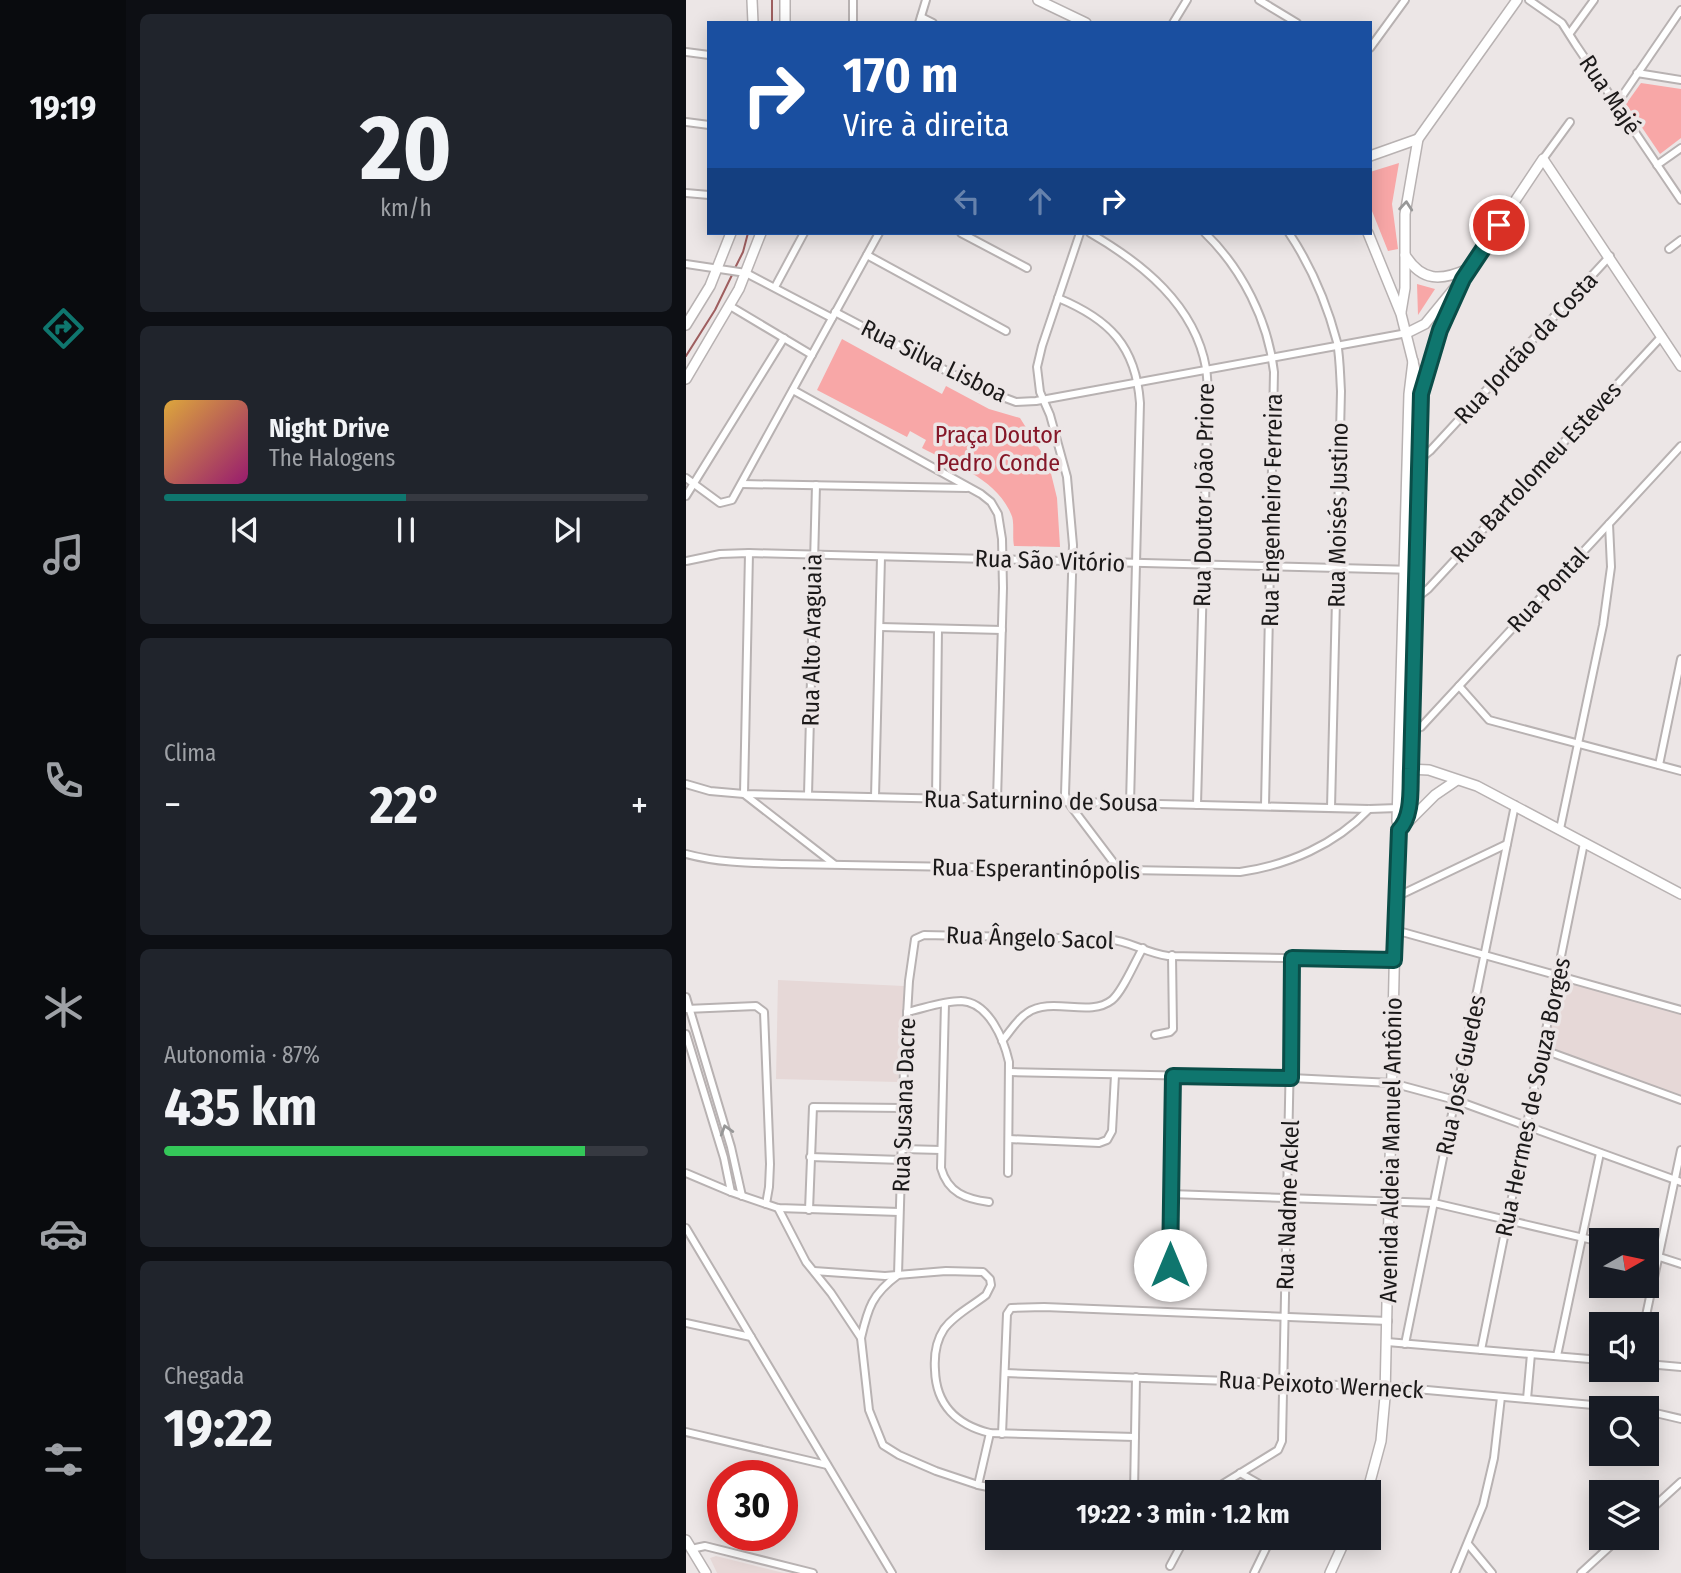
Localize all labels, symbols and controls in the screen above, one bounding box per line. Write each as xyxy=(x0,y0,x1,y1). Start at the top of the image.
text: 170 m xyxy=(843,46,959,105)
icon: right xyxy=(728,49,819,140)
street label: Rua Majé xyxy=(1573,50,1647,140)
text: 19:19 xyxy=(30,89,96,127)
text: 20 xyxy=(360,94,452,203)
text: Vire à direita xyxy=(843,106,1009,144)
icon: left xyxy=(948,182,986,220)
icon: ahead xyxy=(1021,182,1059,220)
icon: right xyxy=(1094,182,1132,220)
text: km/h xyxy=(380,194,432,222)
pin xyxy=(1469,195,1529,255)
one-way arrow xyxy=(1398,200,1413,211)
icon: arrive xyxy=(1480,206,1518,244)
street label: Rua Jordão da Costa xyxy=(1449,266,1603,430)
icon: directions xyxy=(39,304,88,353)
street label: Rua Silva Lisboa xyxy=(857,314,1011,408)
street label: Rua Bartolomeu Esteves xyxy=(1445,376,1627,568)
street label: Rua Doutor João Priore xyxy=(1188,383,1220,607)
street label: Rua Engenheiro Ferreira xyxy=(1256,393,1288,627)
text: Night Drive xyxy=(269,413,389,444)
park label: Praça Doutor Pedro Conde xyxy=(935,421,1062,477)
street label: Rua Moisés Justino xyxy=(1322,422,1354,608)
text: The Halogens xyxy=(269,444,395,472)
icon: previous xyxy=(226,511,264,549)
icon: pause xyxy=(387,511,425,549)
icon: next xyxy=(548,511,586,549)
icon: music xyxy=(39,530,88,579)
street label: Rua Pontal xyxy=(1502,542,1594,638)
street label: Rua São Vitório xyxy=(974,544,1126,578)
street label: Rua Alto Araguaia xyxy=(796,553,828,727)
text: Clima xyxy=(164,739,216,767)
icon: phone xyxy=(39,756,88,805)
text: 22° xyxy=(370,774,442,837)
text: − xyxy=(164,782,181,828)
text: + xyxy=(631,782,648,828)
street label: Rua Saturnino de Sousa xyxy=(924,785,1158,817)
street label: Rua Esperantinópolis xyxy=(932,853,1140,885)
street label: Rua Ângelo Sacol xyxy=(946,921,1114,955)
street label: Rua Hermes de Souza Borges xyxy=(1490,955,1576,1239)
icon: climate xyxy=(39,983,88,1032)
street label: Rua José Guedes xyxy=(1430,992,1492,1158)
street label: Avenida Aldeia Manuel Antônio xyxy=(1374,997,1408,1303)
street label: Rua Susana Dacre xyxy=(887,1017,921,1193)
text: Autonomia · 87% xyxy=(164,1041,320,1069)
text: 435 km xyxy=(164,1076,317,1139)
street label: Rua Nadme Ackel xyxy=(1271,1119,1305,1291)
one-way arrow xyxy=(719,1124,734,1136)
icon: car xyxy=(39,1209,88,1258)
position arrow xyxy=(1133,1228,1207,1302)
north arrow xyxy=(1589,1228,1659,1298)
map controls xyxy=(1589,1228,1659,1550)
button: sound xyxy=(1589,1312,1659,1382)
text: Chegada xyxy=(164,1362,244,1390)
street label: Rua Peixoto Werneck xyxy=(1218,1366,1425,1404)
button: search xyxy=(1589,1396,1659,1466)
text: 19:22 xyxy=(164,1397,273,1460)
icon: filters xyxy=(39,1435,88,1484)
speed limit sign: 30 xyxy=(707,1460,798,1551)
button: layers xyxy=(1589,1480,1659,1550)
text: 19:22 · 3 min · 1.2 km xyxy=(1076,1499,1290,1530)

